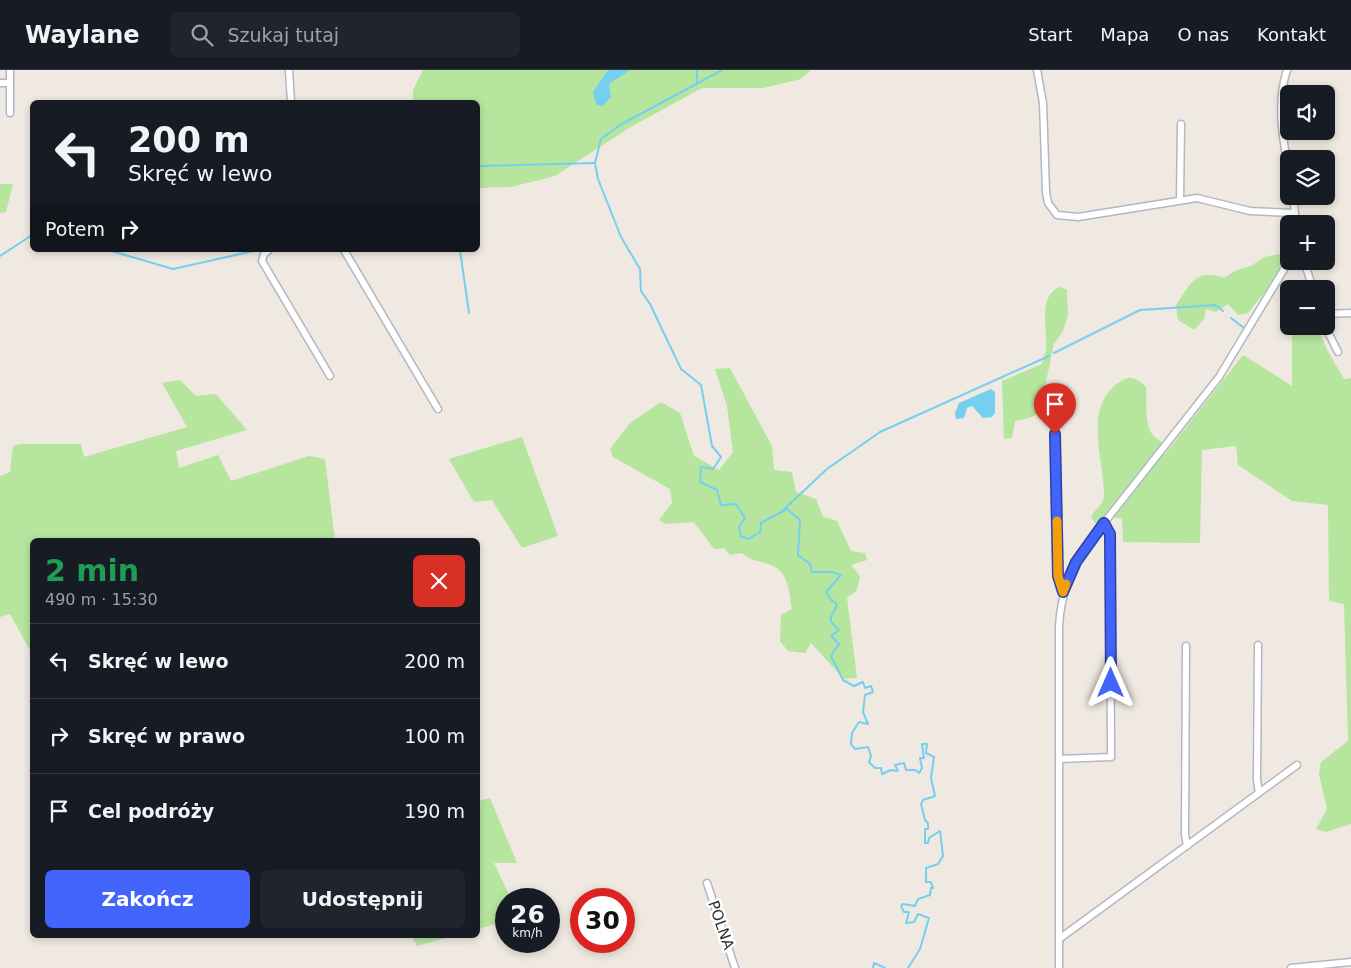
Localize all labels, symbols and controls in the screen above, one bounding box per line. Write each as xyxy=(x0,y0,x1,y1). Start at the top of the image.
search box xyxy=(170,12,520,57)
text: Waylane xyxy=(25,21,140,49)
icon: search xyxy=(188,21,216,49)
text: Szukaj tutaj xyxy=(228,24,339,46)
text: Start xyxy=(1028,24,1072,45)
text: Mapa xyxy=(1100,24,1149,45)
text: O nas xyxy=(1177,24,1229,45)
text: Kontakt xyxy=(1257,24,1326,45)
map controls xyxy=(1280,85,1335,335)
button: sound xyxy=(1280,85,1335,140)
icon: left xyxy=(45,120,110,185)
text: 200 m xyxy=(128,120,250,160)
button: layers xyxy=(1280,150,1335,205)
text: Skręć w lewo xyxy=(128,161,272,186)
icon: right xyxy=(115,215,143,243)
button: + xyxy=(1280,215,1335,270)
text: Potem xyxy=(45,218,105,240)
button: − xyxy=(1280,280,1335,335)
pin xyxy=(1034,383,1076,434)
icon: arrive xyxy=(1041,390,1069,418)
text: 2 min xyxy=(45,553,139,588)
button: close xyxy=(413,555,465,607)
text: 490 m · 15:30 xyxy=(45,590,158,609)
icon: left xyxy=(45,647,73,675)
text: Skręć w lewo xyxy=(88,650,229,672)
text: 200 m xyxy=(404,650,465,672)
position arrow xyxy=(1084,656,1136,708)
icon: right xyxy=(45,722,73,750)
text: Skręć w prawo xyxy=(88,725,245,747)
text: 100 m xyxy=(404,725,465,747)
icon: arrive xyxy=(45,797,73,825)
text: Cel podróży xyxy=(88,800,214,822)
text: 190 m xyxy=(404,800,465,822)
button: Zakończ xyxy=(45,870,250,928)
button: Udostępnij xyxy=(260,870,465,928)
speed limit sign: 30 xyxy=(570,888,635,953)
street label: POLNA xyxy=(704,898,738,953)
text: 26 xyxy=(510,900,545,929)
text: km/h xyxy=(512,926,543,940)

